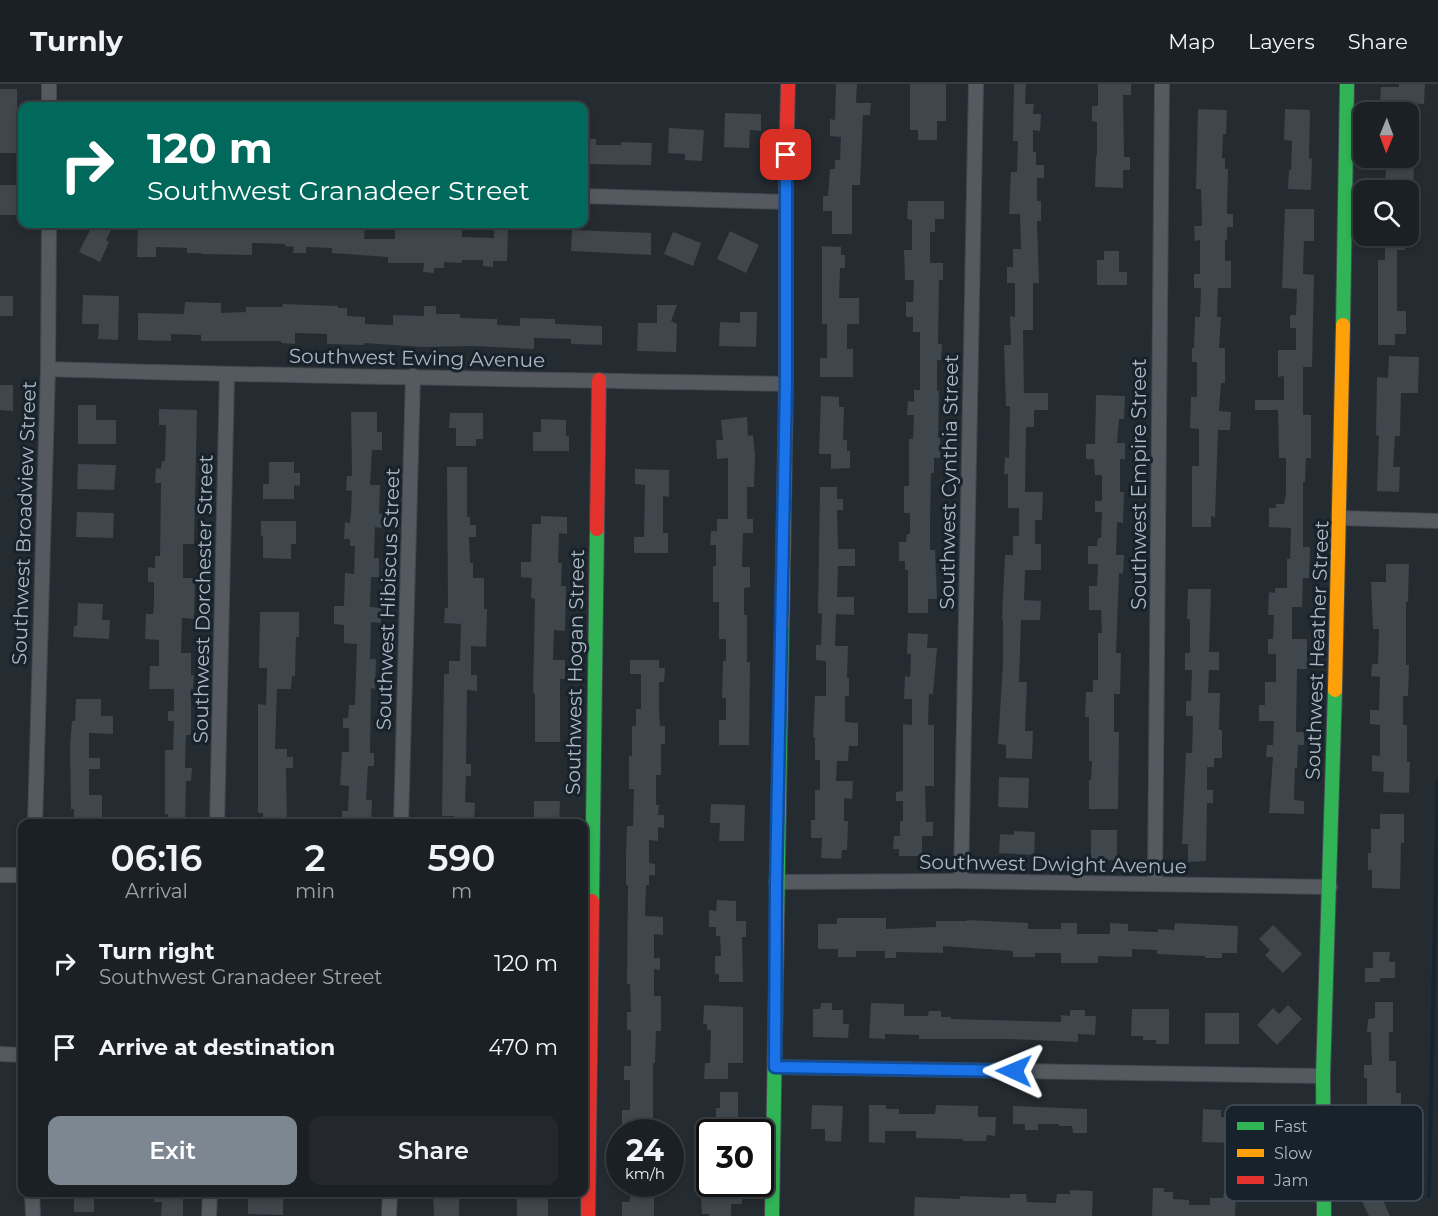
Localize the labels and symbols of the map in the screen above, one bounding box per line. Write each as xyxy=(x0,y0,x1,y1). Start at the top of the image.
north arrow xyxy=(1353,102,1419,168)
pin xyxy=(760,129,811,180)
street label: Southwest Ewing Avenue xyxy=(289,344,545,372)
street label: Southwest Cynthia Street xyxy=(935,354,963,610)
street label: Southwest Empire Street xyxy=(1127,358,1151,610)
street label: Southwest Broadview Street xyxy=(7,381,41,665)
street label: Southwest Dorchester Street xyxy=(188,454,218,744)
street label: Southwest Hibiscus Street xyxy=(371,467,405,731)
street label: Southwest Heather Street xyxy=(1300,520,1334,780)
street label: Southwest Hogan Street xyxy=(561,549,589,795)
street label: Southwest Dwight Avenue xyxy=(919,850,1187,878)
position arrow xyxy=(982,1039,1046,1103)
legend xyxy=(1225,1105,1423,1201)
text: Fast xyxy=(1274,1117,1308,1136)
speed limit sign: 30 xyxy=(696,1119,774,1197)
text: Slow xyxy=(1274,1144,1312,1163)
text: Jam xyxy=(1273,1171,1308,1190)

